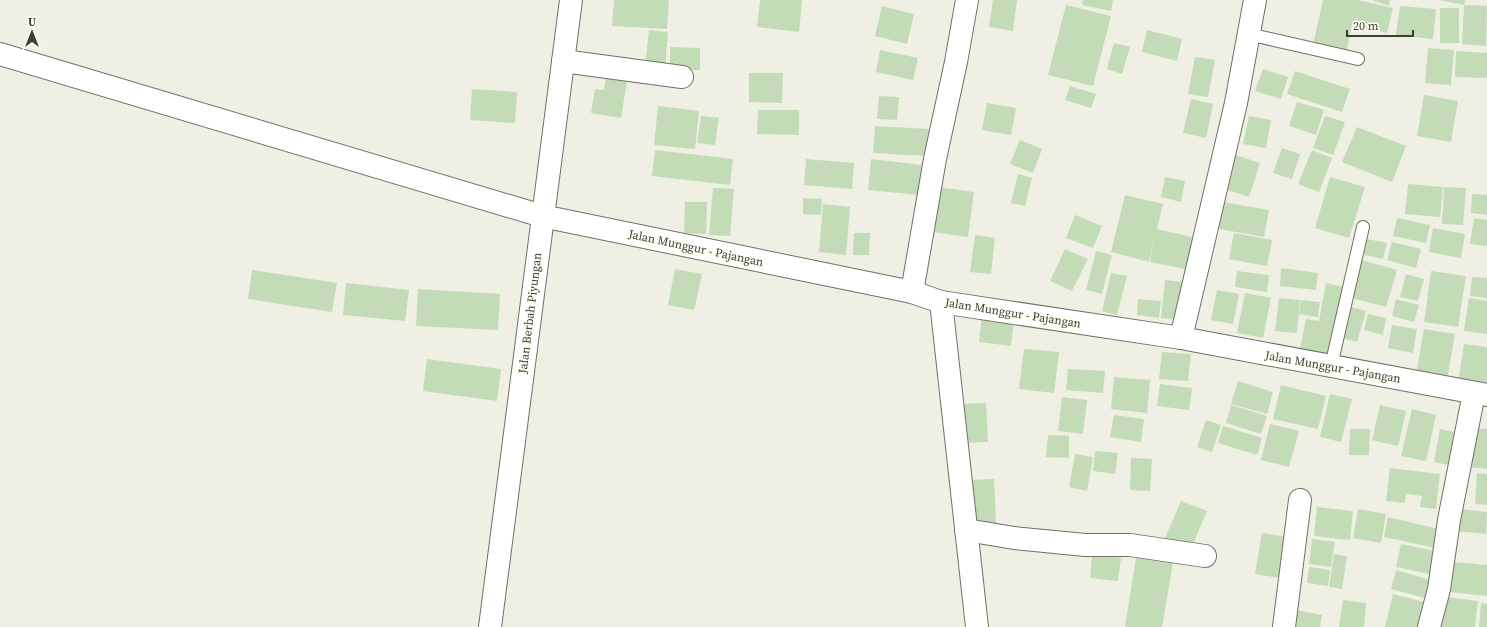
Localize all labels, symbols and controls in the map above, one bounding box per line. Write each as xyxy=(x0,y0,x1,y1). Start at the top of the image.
north arrow xyxy=(12,12,52,52)
scale bar xyxy=(1347,12,1413,38)
text: U xyxy=(28,15,36,30)
text: 20 m xyxy=(1353,18,1379,34)
street label: Jalan Munggur - Pajangan xyxy=(626,226,765,270)
street label: Jalan Berbah Piyungan xyxy=(515,252,545,375)
street label: Jalan Munggur - Pajangan xyxy=(943,294,1082,332)
street label: Jalan Munggur - Pajangan xyxy=(1263,347,1402,387)

